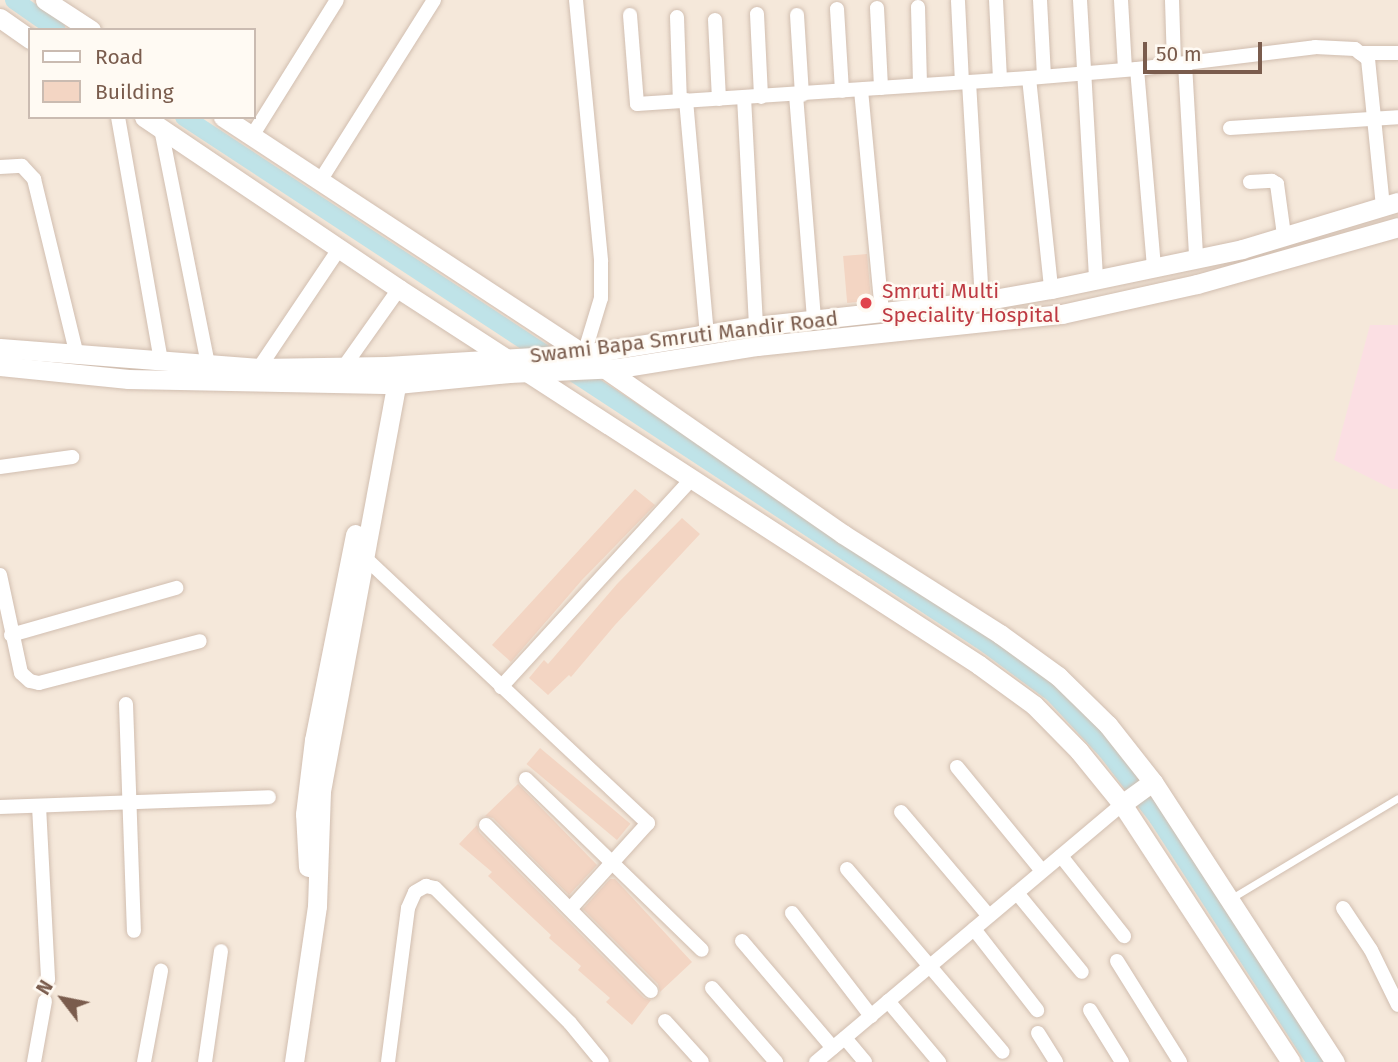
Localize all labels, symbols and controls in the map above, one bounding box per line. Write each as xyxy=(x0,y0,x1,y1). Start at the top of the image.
legend xyxy=(28,28,256,119)
scale bar xyxy=(1146,28,1265,72)
text: 50 m xyxy=(1156,41,1202,67)
text: Road xyxy=(95,44,143,70)
text: Building xyxy=(95,79,174,105)
place label: Smruti Multi Speciality Hospital xyxy=(882,278,1060,328)
marker: Smruti Multi Speciality Hospital xyxy=(856,293,876,313)
street label: Swami Bapa Smruti Mandir Road xyxy=(529,306,839,368)
north arrow xyxy=(28,964,98,1034)
text: N xyxy=(32,976,58,999)

